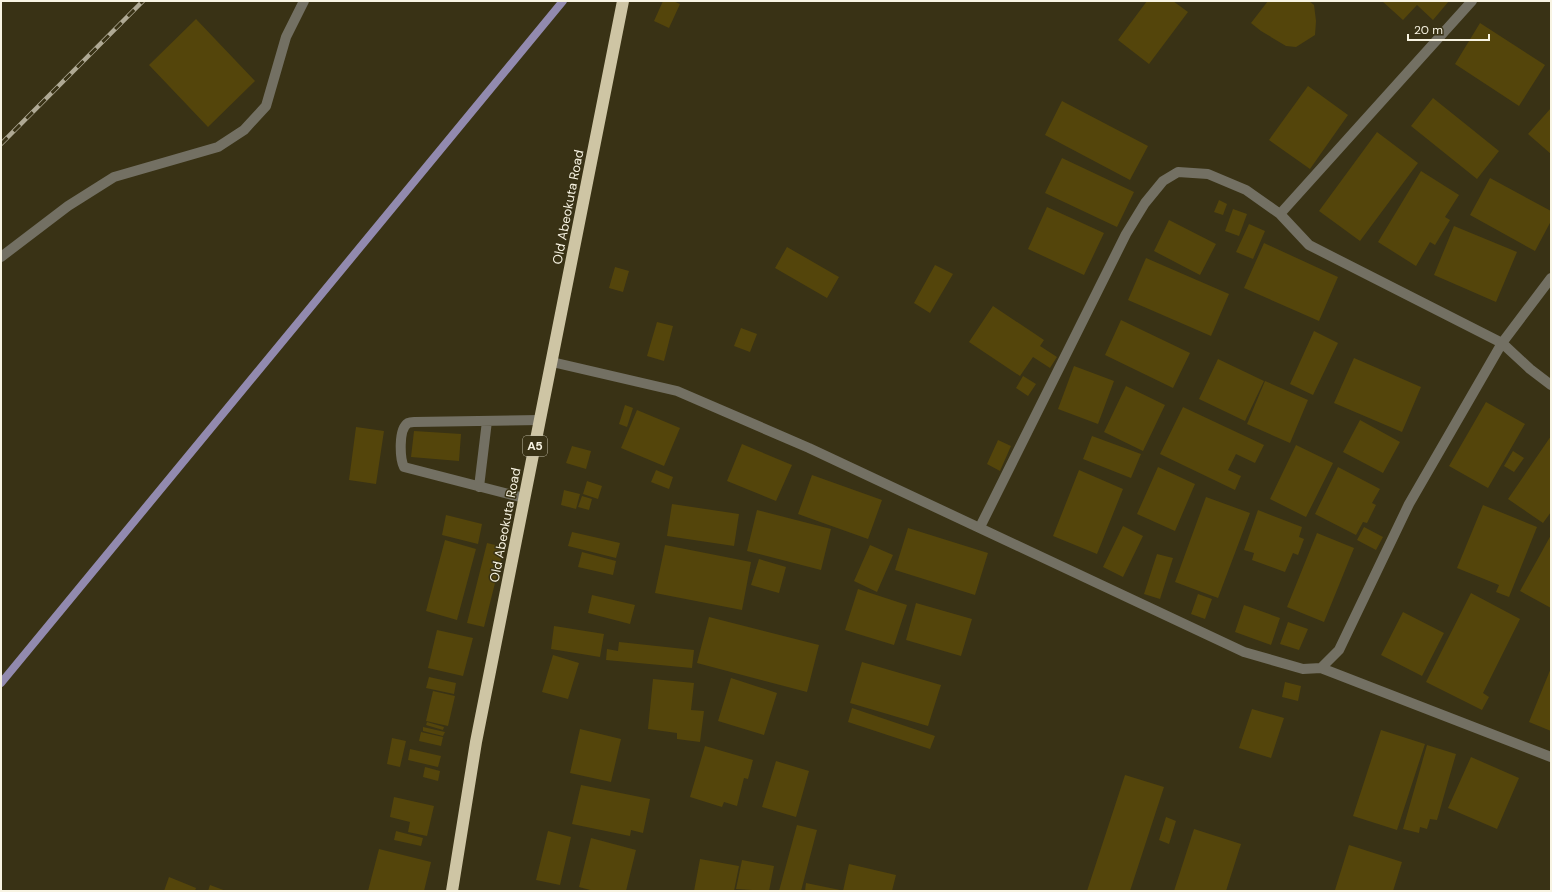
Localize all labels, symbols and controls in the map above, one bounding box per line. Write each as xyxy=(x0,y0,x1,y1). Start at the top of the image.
scale bar xyxy=(1408,16,1489,42)
text: 20 m xyxy=(1414,22,1443,38)
street label: Old Abeokuta Road xyxy=(549,148,587,266)
road number: A5 xyxy=(523,436,547,456)
street label: Old Abeokuta Road xyxy=(486,466,524,584)

